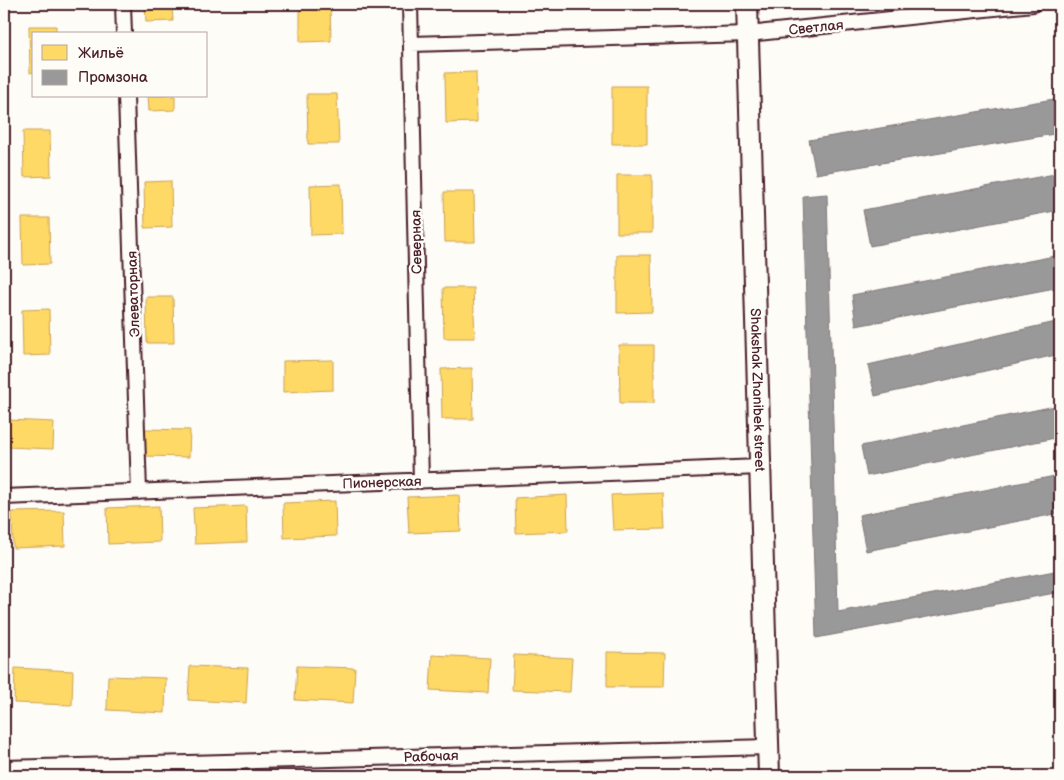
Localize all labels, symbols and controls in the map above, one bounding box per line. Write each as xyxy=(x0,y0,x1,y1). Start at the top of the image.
street label: Светлая xyxy=(788,16,845,39)
legend xyxy=(32,32,208,98)
text: Жильё xyxy=(78,44,124,63)
text: Промзона xyxy=(78,68,148,87)
street label: Северная xyxy=(407,209,426,274)
street label: Элеваторная xyxy=(123,250,143,337)
street label: Shakshak Zhanibek street xyxy=(747,308,768,473)
street label: Пионерская xyxy=(342,473,422,492)
street label: Рабочая xyxy=(403,747,459,766)

